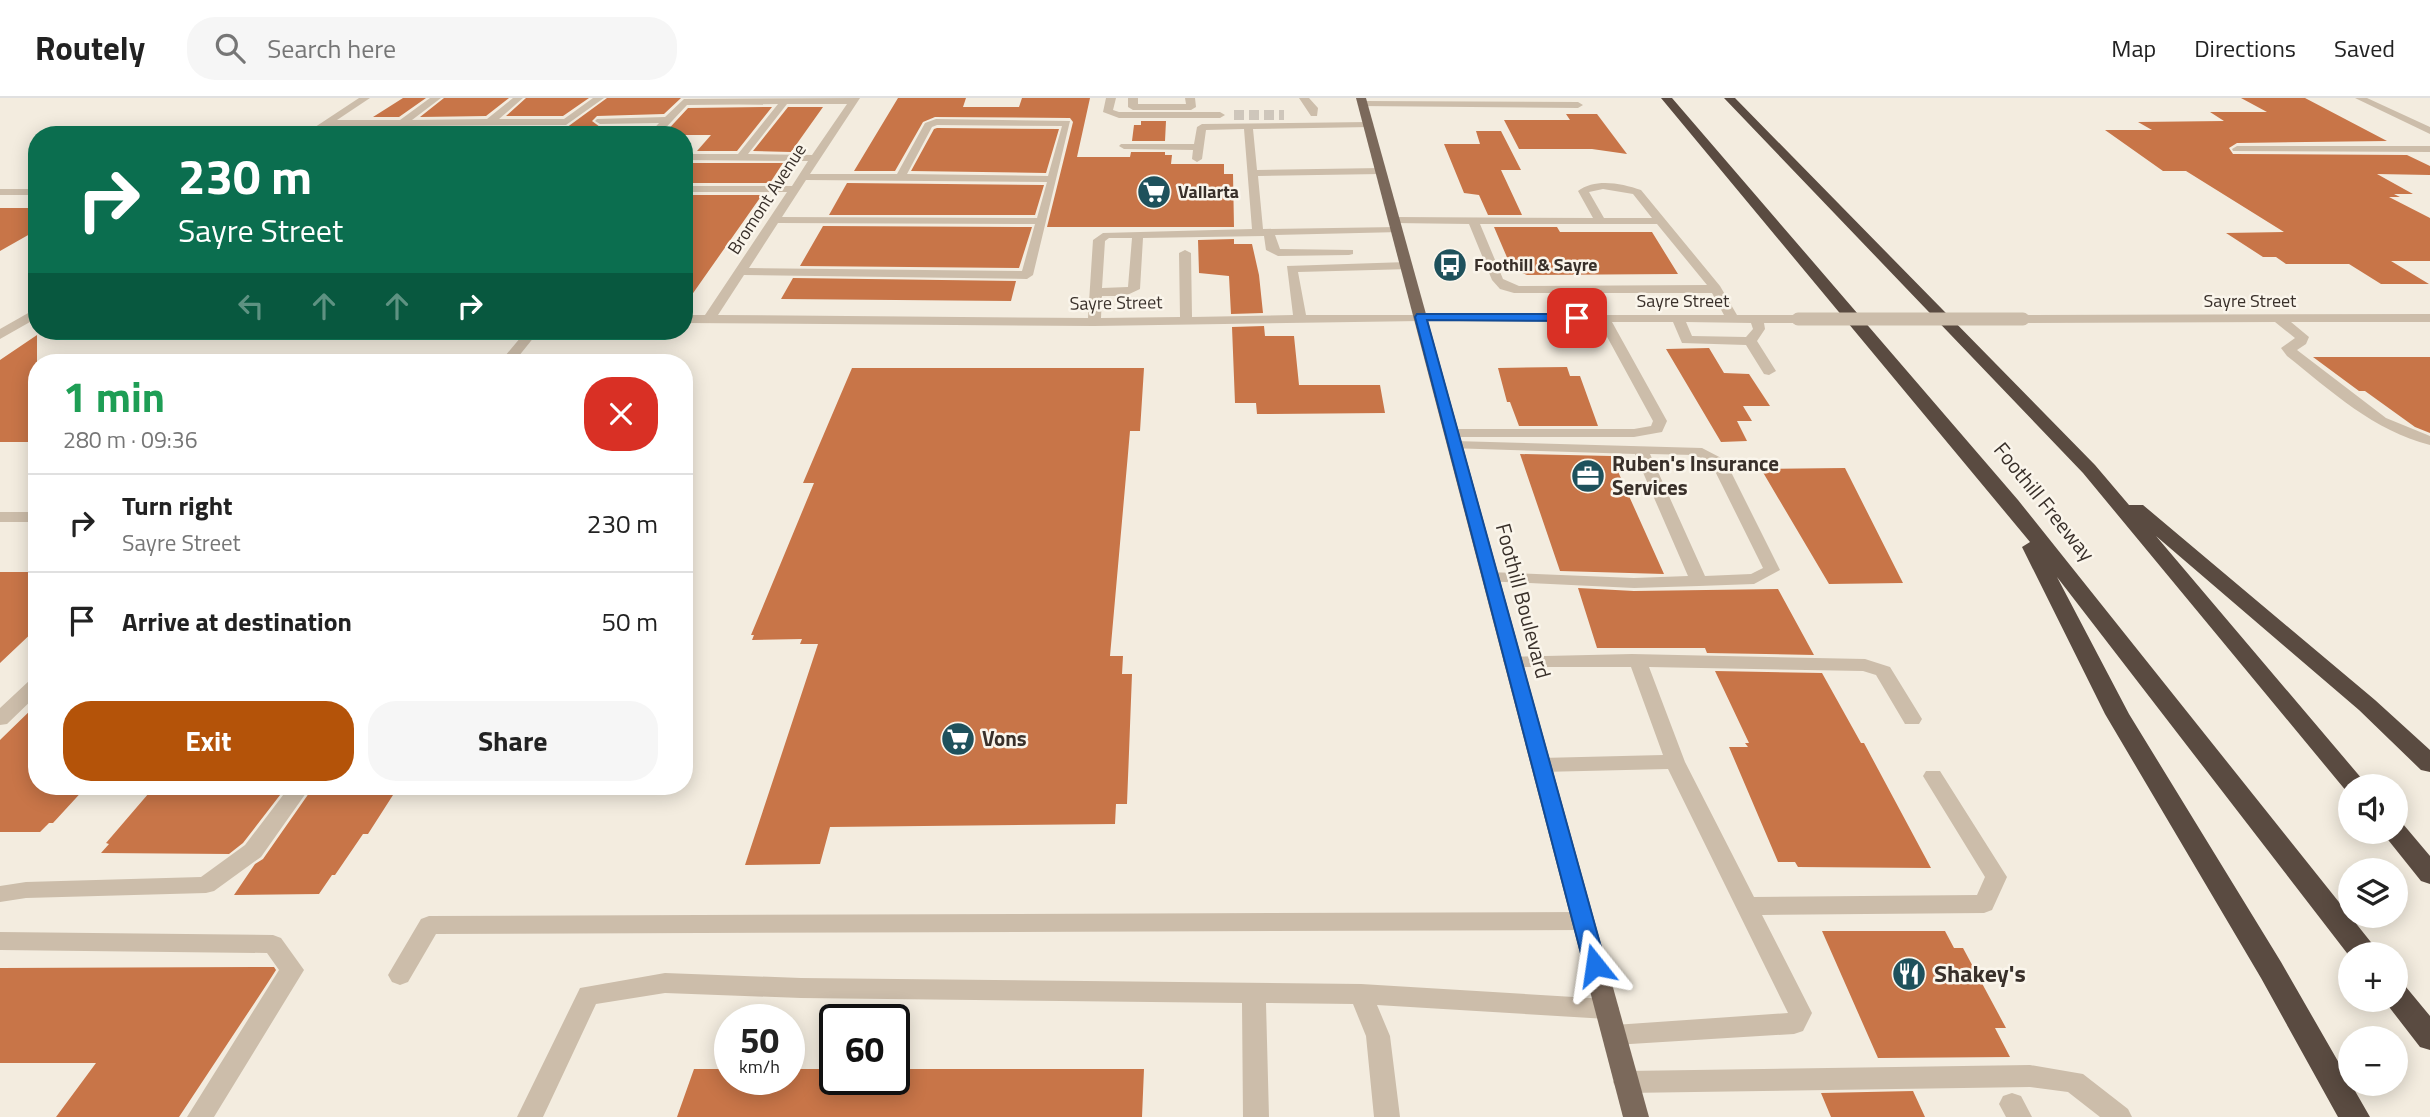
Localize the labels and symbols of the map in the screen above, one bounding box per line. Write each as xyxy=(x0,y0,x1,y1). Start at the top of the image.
street label: Bromont Avenue xyxy=(721,138,813,259)
supermarket icon: Vallarta xyxy=(1135,173,1173,211)
place label: Vallarta xyxy=(1178,178,1239,205)
bus stop icon: Foothill & Sayre xyxy=(1431,246,1469,284)
place label: Foothill & Sayre xyxy=(1474,251,1598,278)
street label: Sayre Street xyxy=(1637,287,1730,314)
street label: Sayre Street xyxy=(2204,287,2297,314)
street label: Sayre Street xyxy=(1069,288,1163,317)
pin xyxy=(1547,288,1607,348)
street label: Foothill Freeway xyxy=(1987,435,2103,568)
place label: Ruben's Insurance Services xyxy=(1612,447,1779,503)
office icon: Ruben's Insurance Services xyxy=(1569,457,1607,495)
street label: Foothill Boulevard xyxy=(1488,520,1560,682)
supermarket icon: Vons xyxy=(939,720,977,758)
place label: Vons xyxy=(982,722,1027,754)
position arrow xyxy=(1558,928,1632,1002)
restaurant icon: Shakey's xyxy=(1890,955,1928,993)
place label: Shakey's xyxy=(1934,955,2026,991)
speed limit sign: 60 xyxy=(819,1004,910,1095)

